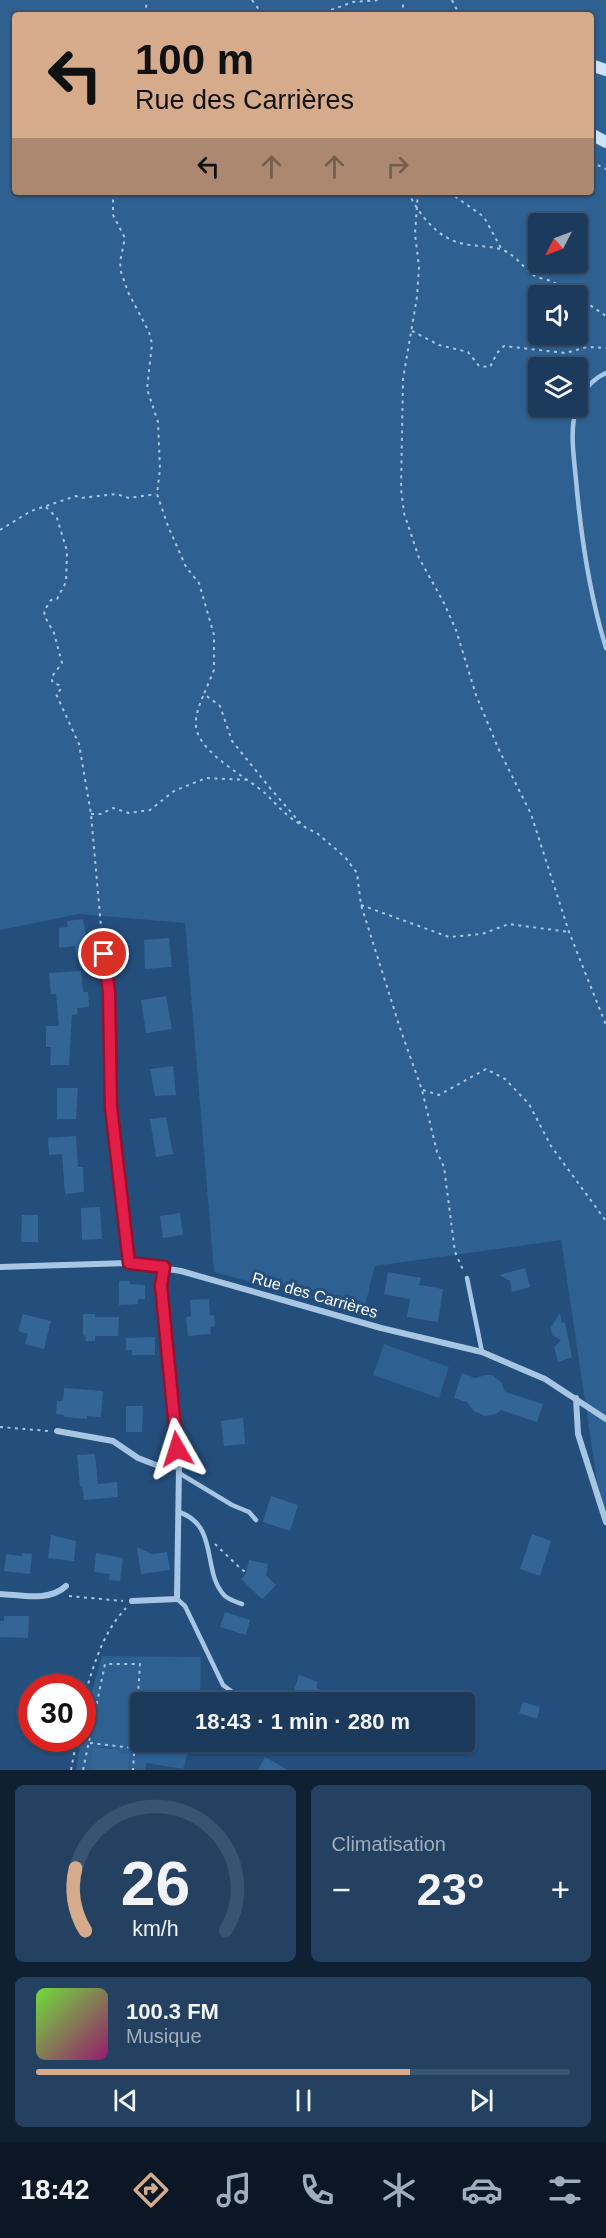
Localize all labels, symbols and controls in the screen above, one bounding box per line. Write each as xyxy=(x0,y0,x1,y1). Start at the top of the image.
icon: left xyxy=(36,36,114,114)
text: 100 m xyxy=(135,36,254,83)
text: Rue des Carrières xyxy=(135,85,354,115)
icon: left xyxy=(192,150,225,183)
icon: ahead xyxy=(255,150,288,183)
icon: ahead xyxy=(318,150,351,183)
icon: right xyxy=(381,150,414,183)
north arrow xyxy=(528,213,588,273)
map controls xyxy=(528,213,588,417)
button: sound xyxy=(528,285,588,345)
button: layers xyxy=(528,357,588,417)
pin xyxy=(78,928,129,979)
icon: arrive xyxy=(87,937,120,970)
street label: Rue des Carrières xyxy=(250,1269,380,1321)
position arrow xyxy=(145,1417,209,1481)
speed limit sign: 30 xyxy=(18,1674,96,1752)
text: 18:43 · 1 min · 280 m xyxy=(195,1709,410,1734)
text: Climatisation xyxy=(332,1833,446,1855)
text: 26 xyxy=(121,1849,190,1918)
text: 23° xyxy=(417,1864,485,1915)
text: − xyxy=(332,1871,351,1908)
text: + xyxy=(551,1871,570,1908)
text: km/h xyxy=(132,1917,178,1941)
text: 100.3 FM xyxy=(126,1999,219,2024)
text: Musique xyxy=(126,2025,202,2047)
icon: previous xyxy=(109,2084,142,2117)
icon: pause xyxy=(287,2084,320,2117)
icon: next xyxy=(465,2084,498,2117)
icon: directions xyxy=(130,2169,172,2211)
icon: music xyxy=(213,2169,255,2211)
icon: phone xyxy=(296,2169,338,2211)
icon: climate xyxy=(378,2169,420,2211)
icon: car xyxy=(461,2169,503,2211)
icon: filters xyxy=(544,2169,586,2211)
text: 18:42 xyxy=(20,2175,89,2205)

